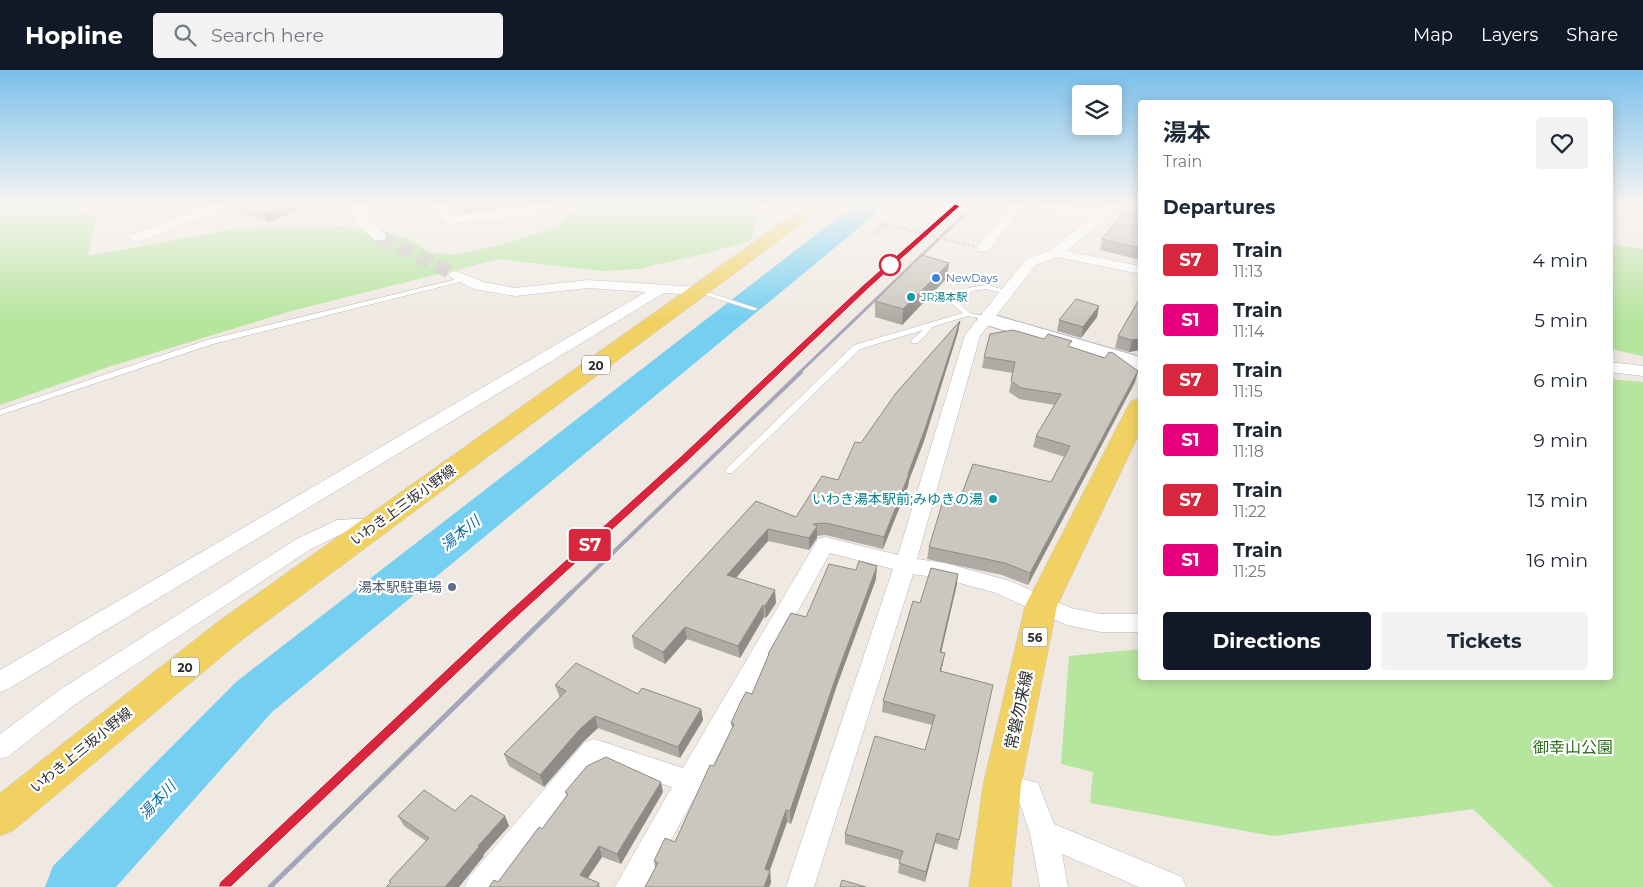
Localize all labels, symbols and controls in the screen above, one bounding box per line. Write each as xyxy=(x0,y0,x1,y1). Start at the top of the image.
search box xyxy=(153,13,503,58)
text: Hopline xyxy=(25,21,123,50)
icon: search xyxy=(171,21,199,49)
text: Search here xyxy=(211,24,324,47)
text: Map xyxy=(1413,24,1453,46)
text: Layers xyxy=(1481,24,1538,46)
text: Share xyxy=(1566,24,1618,46)
map controls xyxy=(1072,85,1122,135)
button: layers xyxy=(1072,85,1122,135)
button: heart xyxy=(1536,117,1588,169)
text: 湯本 xyxy=(1163,118,1211,147)
text: Train xyxy=(1163,152,1202,171)
text: Departures xyxy=(1163,196,1275,219)
text: Train xyxy=(1233,239,1283,262)
text: S7 xyxy=(1179,249,1202,271)
text: 4 min xyxy=(1532,249,1588,272)
unlabelled marker xyxy=(879,254,901,276)
text: 11:13 xyxy=(1233,262,1263,281)
place label: NewDays xyxy=(946,271,998,285)
marker: NewDays xyxy=(930,272,942,284)
place label: JR湯本駅 xyxy=(920,290,967,304)
marker: JR湯本駅 xyxy=(905,291,917,303)
text: Train xyxy=(1233,299,1283,322)
text: S1 xyxy=(1181,309,1200,331)
text: 5 min xyxy=(1534,309,1588,332)
text: 11:14 xyxy=(1233,322,1264,341)
road number: 20 xyxy=(582,356,610,374)
text: Train xyxy=(1233,359,1283,382)
text: S7 xyxy=(1179,369,1202,391)
text: 6 min xyxy=(1533,369,1588,392)
text: 11:15 xyxy=(1233,382,1263,401)
text: Train xyxy=(1233,419,1283,442)
text: S1 xyxy=(1181,429,1200,451)
text: 9 min xyxy=(1533,429,1588,452)
text: 11:18 xyxy=(1233,442,1264,461)
street label: いわき上三坂小野線 xyxy=(347,461,459,549)
text: Train xyxy=(1233,479,1283,502)
text: S7 xyxy=(1179,489,1202,511)
text: 13 min xyxy=(1527,489,1588,512)
place label: いわき湯本駅前;みゆきの湯 xyxy=(812,490,983,508)
marker: いわき湯本駅前;みゆきの湯 xyxy=(987,493,999,505)
text: 11:22 xyxy=(1233,502,1266,521)
water label: 湯本川 xyxy=(437,510,485,555)
line badge: S7 xyxy=(568,529,612,561)
text: S7 xyxy=(579,534,601,556)
text: Train xyxy=(1233,539,1283,562)
text: S1 xyxy=(1181,549,1200,571)
text: 16 min xyxy=(1526,549,1588,572)
text: 11:25 xyxy=(1233,562,1266,581)
place label: 湯本駅駐車場 xyxy=(358,578,442,596)
marker: 湯本駅駐車場 xyxy=(446,581,458,593)
button: Directions xyxy=(1163,612,1371,670)
button: Tickets xyxy=(1381,612,1588,670)
road number: 56 xyxy=(1022,628,1048,646)
road number: 20 xyxy=(171,658,199,676)
street label: 常磐勿来線 xyxy=(1001,669,1037,751)
street label: いわき上三坂小野線 xyxy=(26,703,136,797)
park label: 御幸山公園 xyxy=(1533,738,1613,757)
water label: 湯本川 xyxy=(135,776,181,823)

